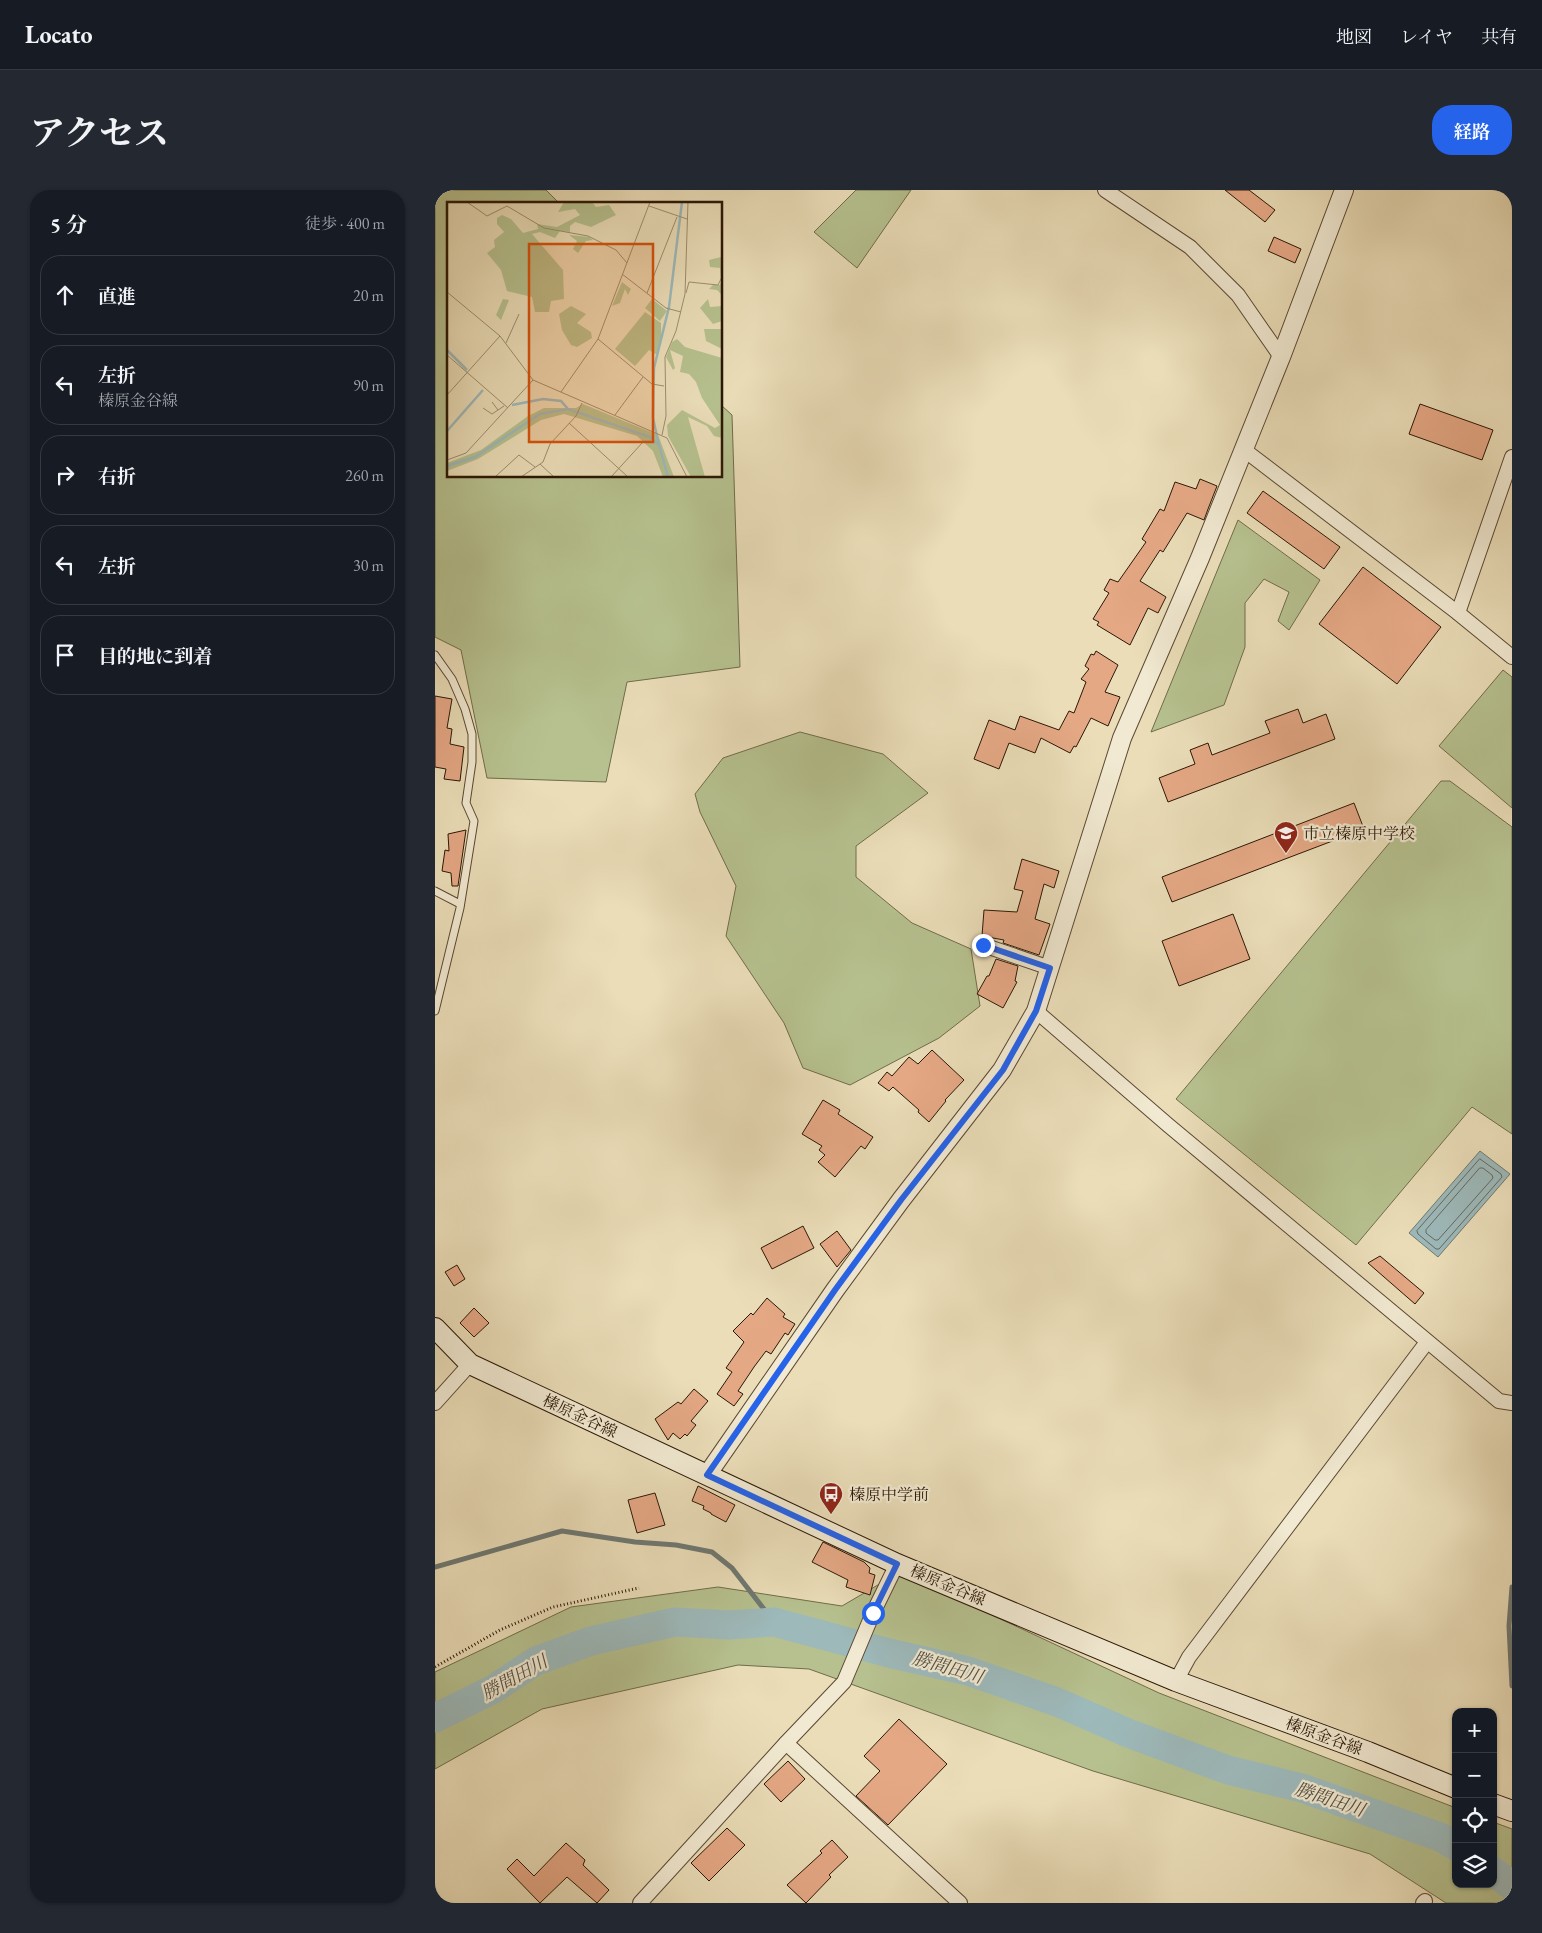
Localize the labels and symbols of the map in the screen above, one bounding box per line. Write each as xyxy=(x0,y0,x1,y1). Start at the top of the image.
inset map xyxy=(447,202,723,478)
school or university icon: 市立榛原中学校 xyxy=(1273,820,1299,854)
place label: 市立榛原中学校 xyxy=(1303,823,1415,844)
route end xyxy=(972,934,995,957)
street label: 榛原金谷線 xyxy=(539,1390,621,1442)
bus stop icon: 榛原中学前 xyxy=(818,1481,844,1515)
place label: 榛原中学前 xyxy=(849,1484,929,1505)
street label: 榛原金谷線 xyxy=(907,1560,989,1610)
route start xyxy=(862,1602,885,1625)
water label: 勝間田川 xyxy=(910,1646,988,1689)
water label: 勝間田川 xyxy=(477,1649,553,1705)
street label: 榛原金谷線 xyxy=(1283,1712,1365,1760)
water label: 勝間田川 xyxy=(1292,1777,1370,1822)

